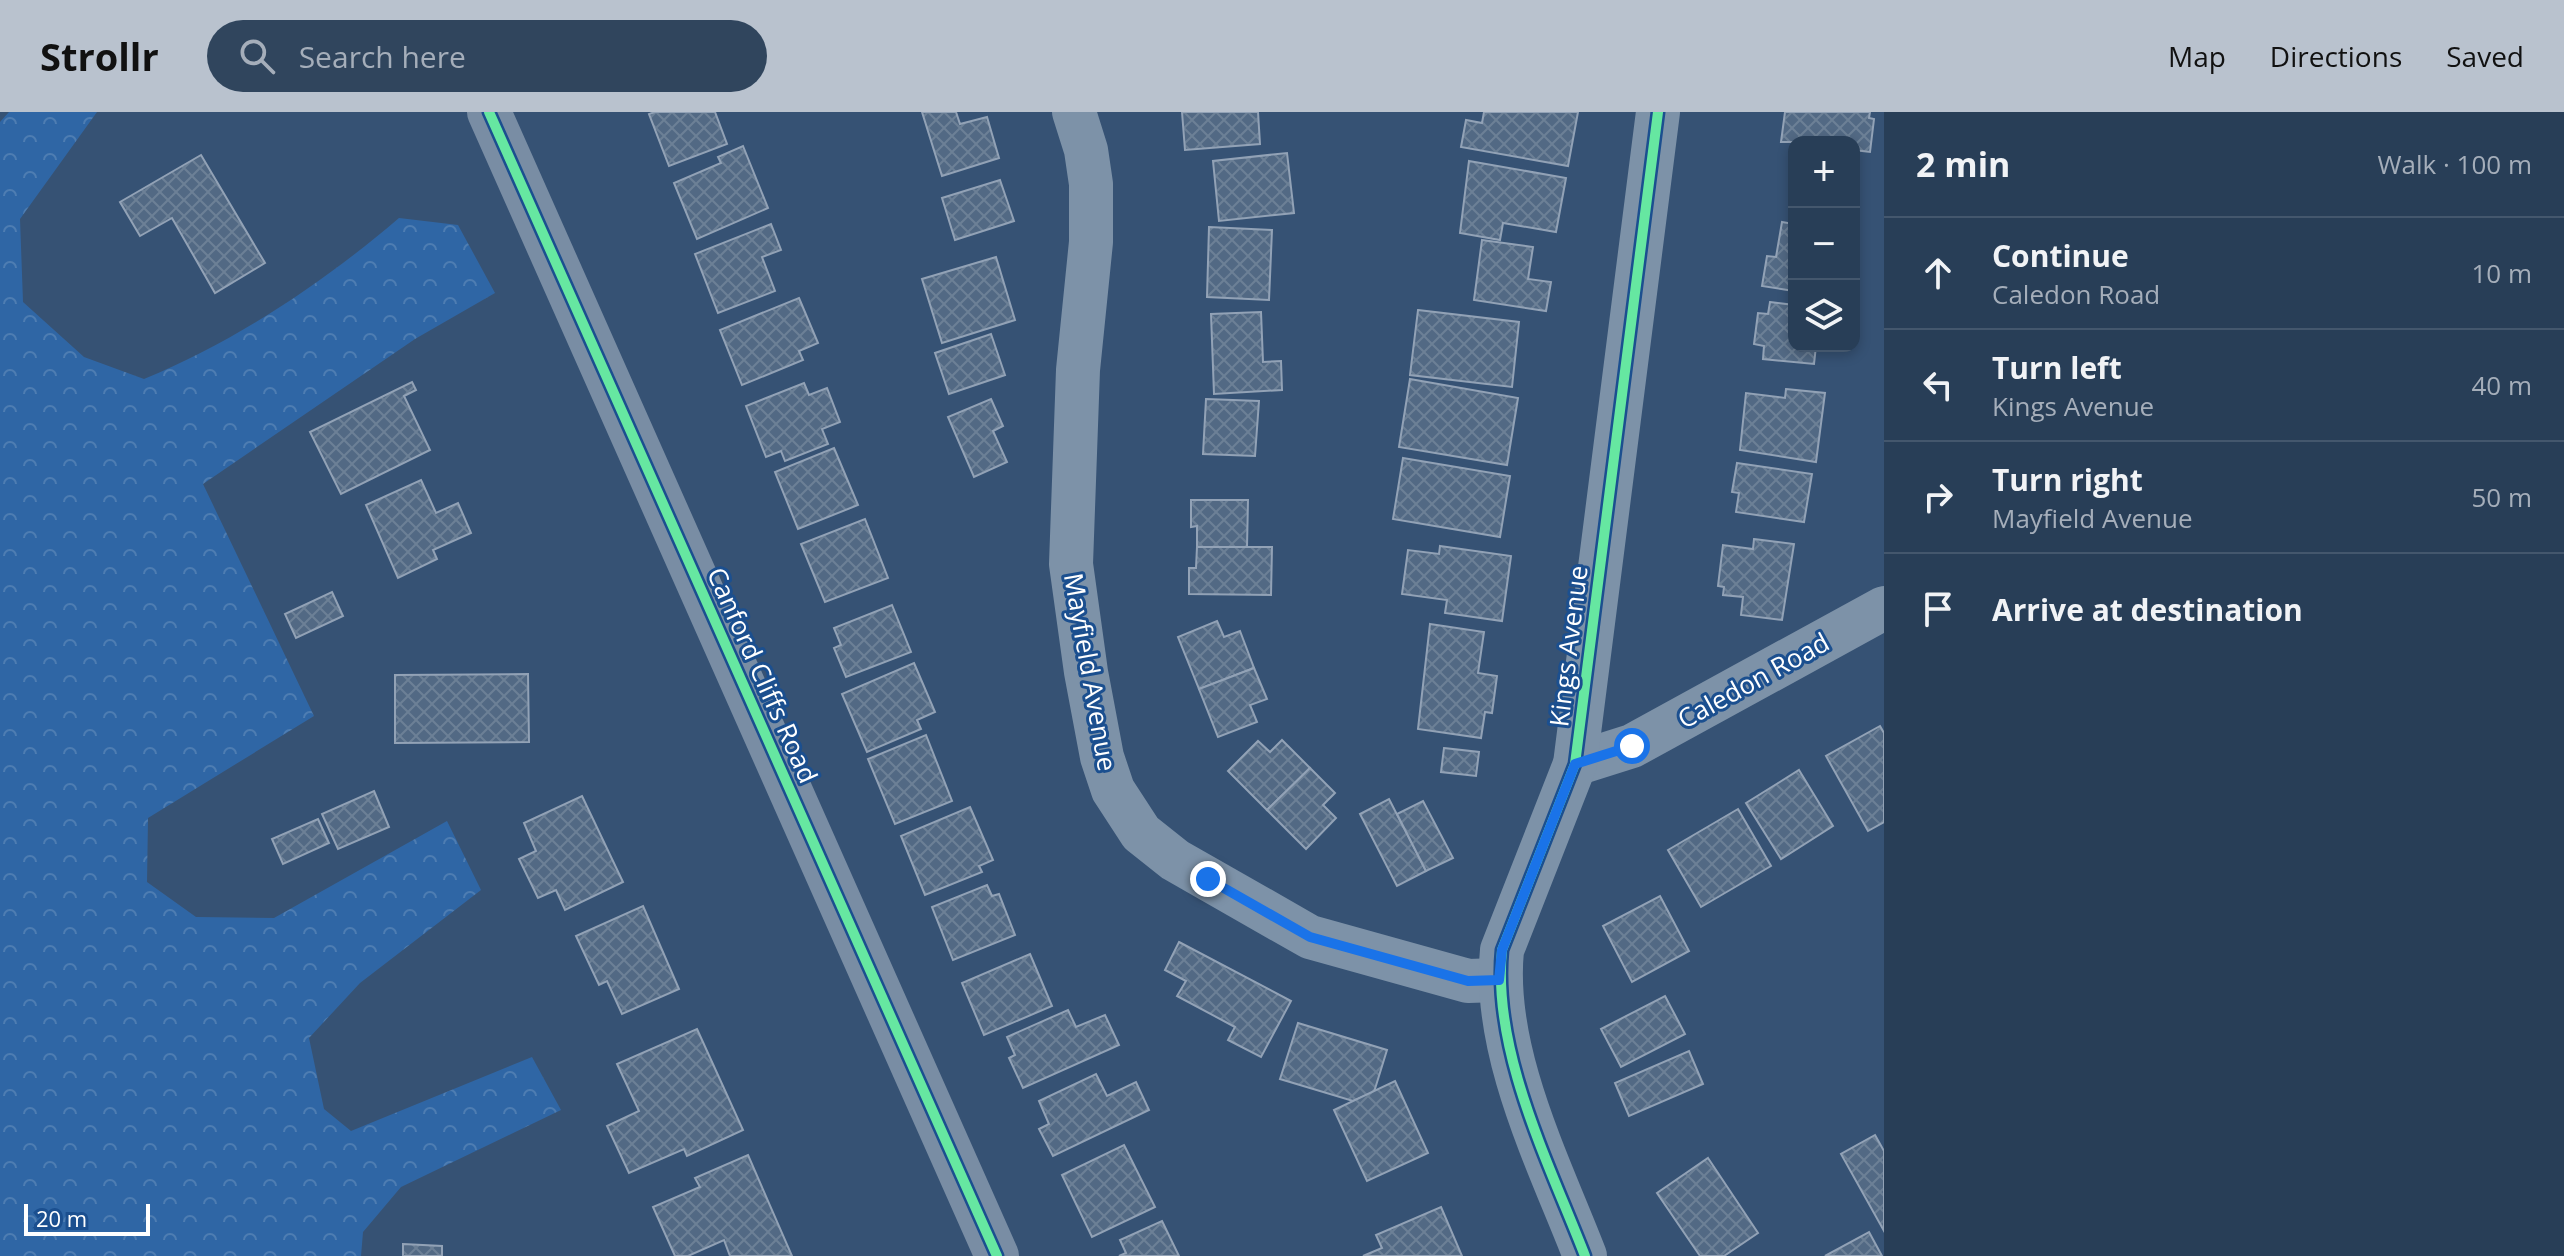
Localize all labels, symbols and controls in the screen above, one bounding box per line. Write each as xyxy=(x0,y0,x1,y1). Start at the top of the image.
search box xyxy=(207,20,767,92)
text: Strollr xyxy=(40,30,159,82)
icon: search xyxy=(235,34,279,78)
text: Search here xyxy=(299,36,466,77)
text: Map xyxy=(2168,37,2226,75)
text: Directions xyxy=(2270,37,2402,75)
text: Saved xyxy=(2446,37,2524,75)
map controls xyxy=(1788,136,1860,352)
button: + xyxy=(1788,136,1860,208)
text: 2 min xyxy=(1916,141,2010,187)
text: Walk · 100 m xyxy=(2378,146,2532,182)
button: − xyxy=(1788,208,1860,280)
text: Continue xyxy=(1992,235,2129,276)
icon: ahead xyxy=(1916,251,1960,295)
text: 10 m xyxy=(2471,255,2532,291)
text: Caledon Road xyxy=(1992,276,2160,312)
button: layers xyxy=(1788,280,1860,352)
text: Turn left xyxy=(1992,347,2122,388)
icon: left xyxy=(1916,363,1960,407)
text: 40 m xyxy=(2471,367,2532,403)
text: Kings Avenue xyxy=(1992,388,2154,424)
text: Turn right xyxy=(1992,459,2143,500)
icon: right xyxy=(1916,475,1960,519)
text: 50 m xyxy=(2471,479,2532,515)
text: Mayfield Avenue xyxy=(1992,500,2193,536)
street label: Canford Cliffs Road xyxy=(699,561,827,789)
street label: Kings Avenue xyxy=(1540,563,1596,729)
street label: Mayfield Avenue xyxy=(1056,570,1126,774)
icon: arrive xyxy=(1916,587,1960,631)
text: Arrive at destination xyxy=(1992,589,2303,630)
street label: Caledon Road xyxy=(1671,623,1835,737)
route start xyxy=(1614,728,1650,764)
route end xyxy=(1190,861,1226,897)
scale bar xyxy=(24,1200,150,1236)
text: 20 m xyxy=(36,1203,87,1233)

